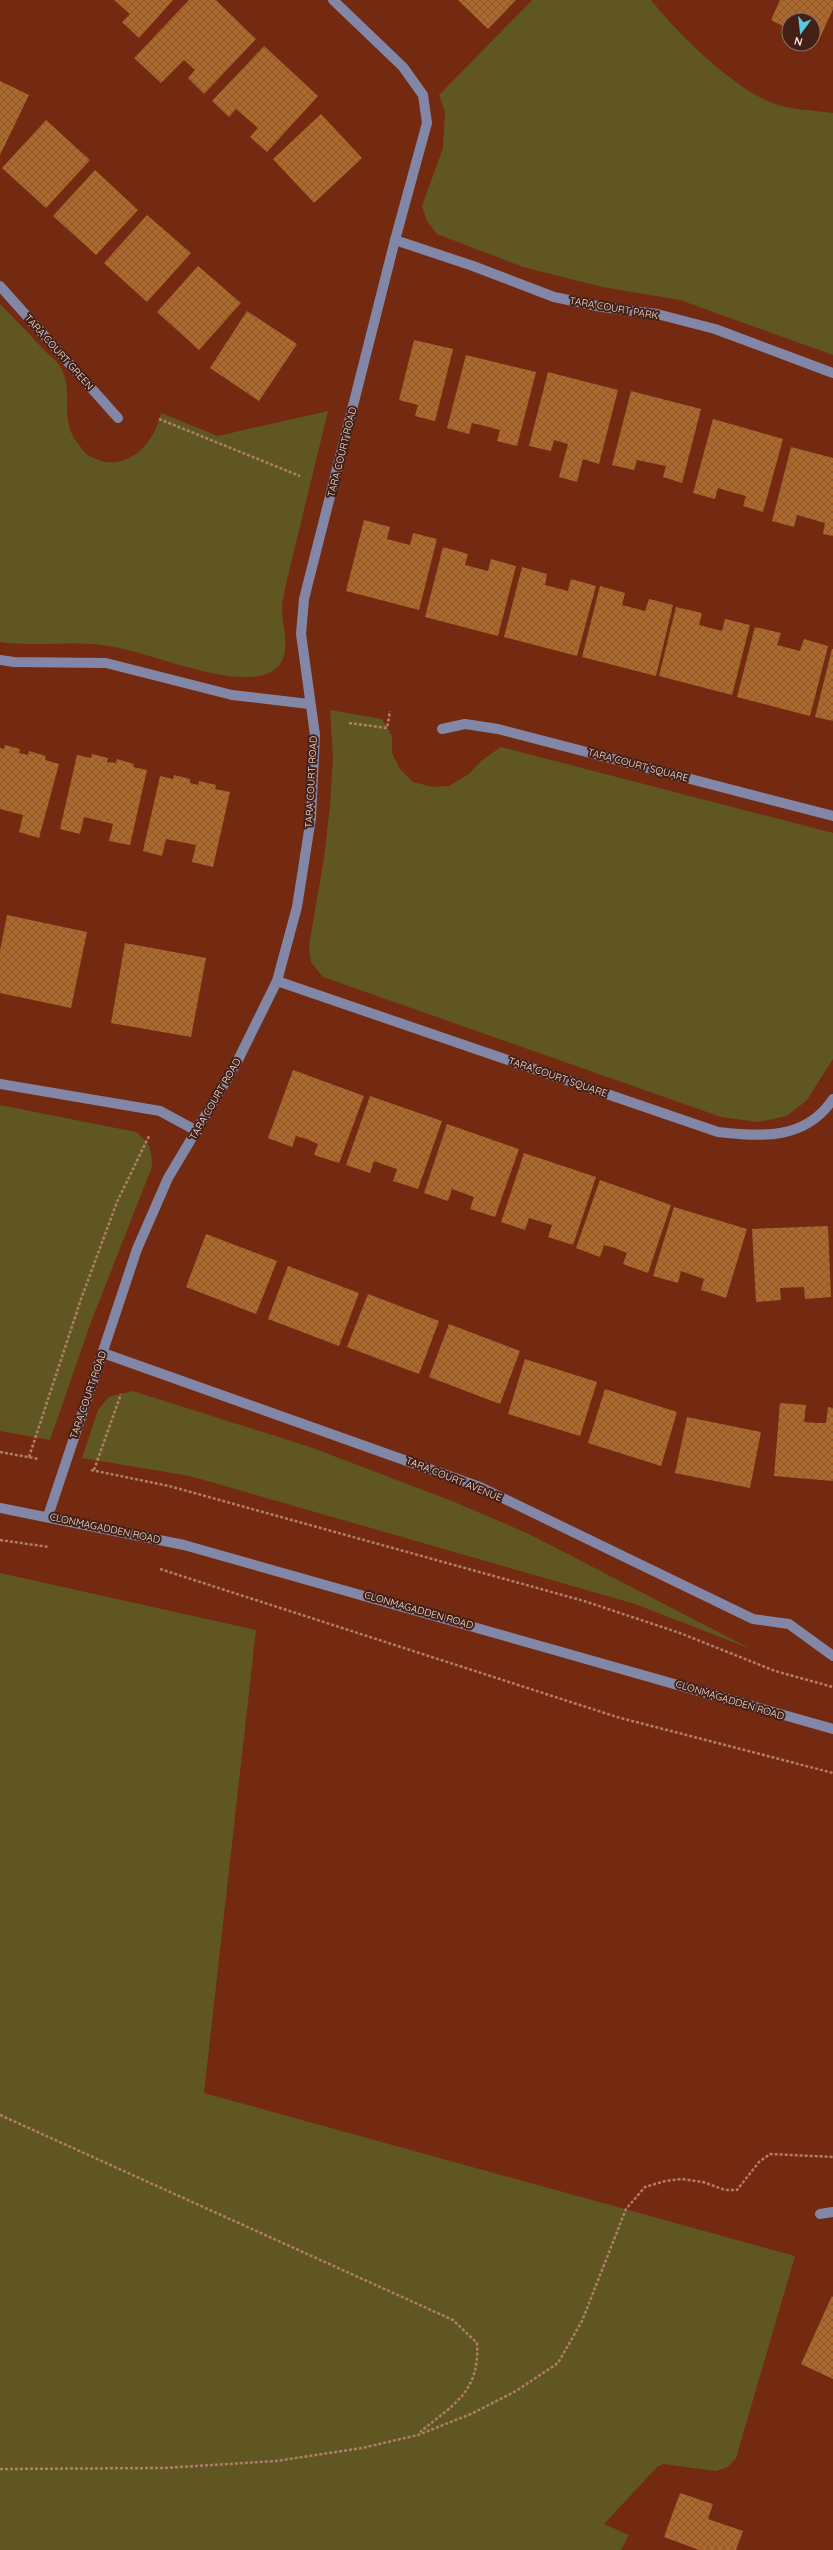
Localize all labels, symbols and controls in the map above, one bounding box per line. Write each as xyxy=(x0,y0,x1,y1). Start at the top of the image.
north arrow xyxy=(781,12,821,52)
text: N xyxy=(793,34,804,49)
street label: TARA COURT PARK xyxy=(569,294,660,322)
street label: TARA COURT GREEN xyxy=(22,312,96,392)
street label: TARA COURT ROAD xyxy=(325,406,359,498)
street label: TARA COURT ROAD xyxy=(302,736,320,828)
street label: TARA COURT SQUARE xyxy=(586,745,690,785)
street label: TARA COURT SQUARE xyxy=(507,1054,609,1100)
street label: TARA COURT ROAD xyxy=(186,1056,244,1142)
street label: TARA COURT ROAD xyxy=(67,1349,109,1441)
street label: TARA COURT AVENUE xyxy=(404,1454,504,1504)
street label: CLONMAGADDEN ROAD xyxy=(49,1510,161,1546)
street label: CLONMAGADDEN ROAD xyxy=(363,1588,475,1632)
street label: CLONMAGADDEN ROAD xyxy=(674,1677,786,1723)

